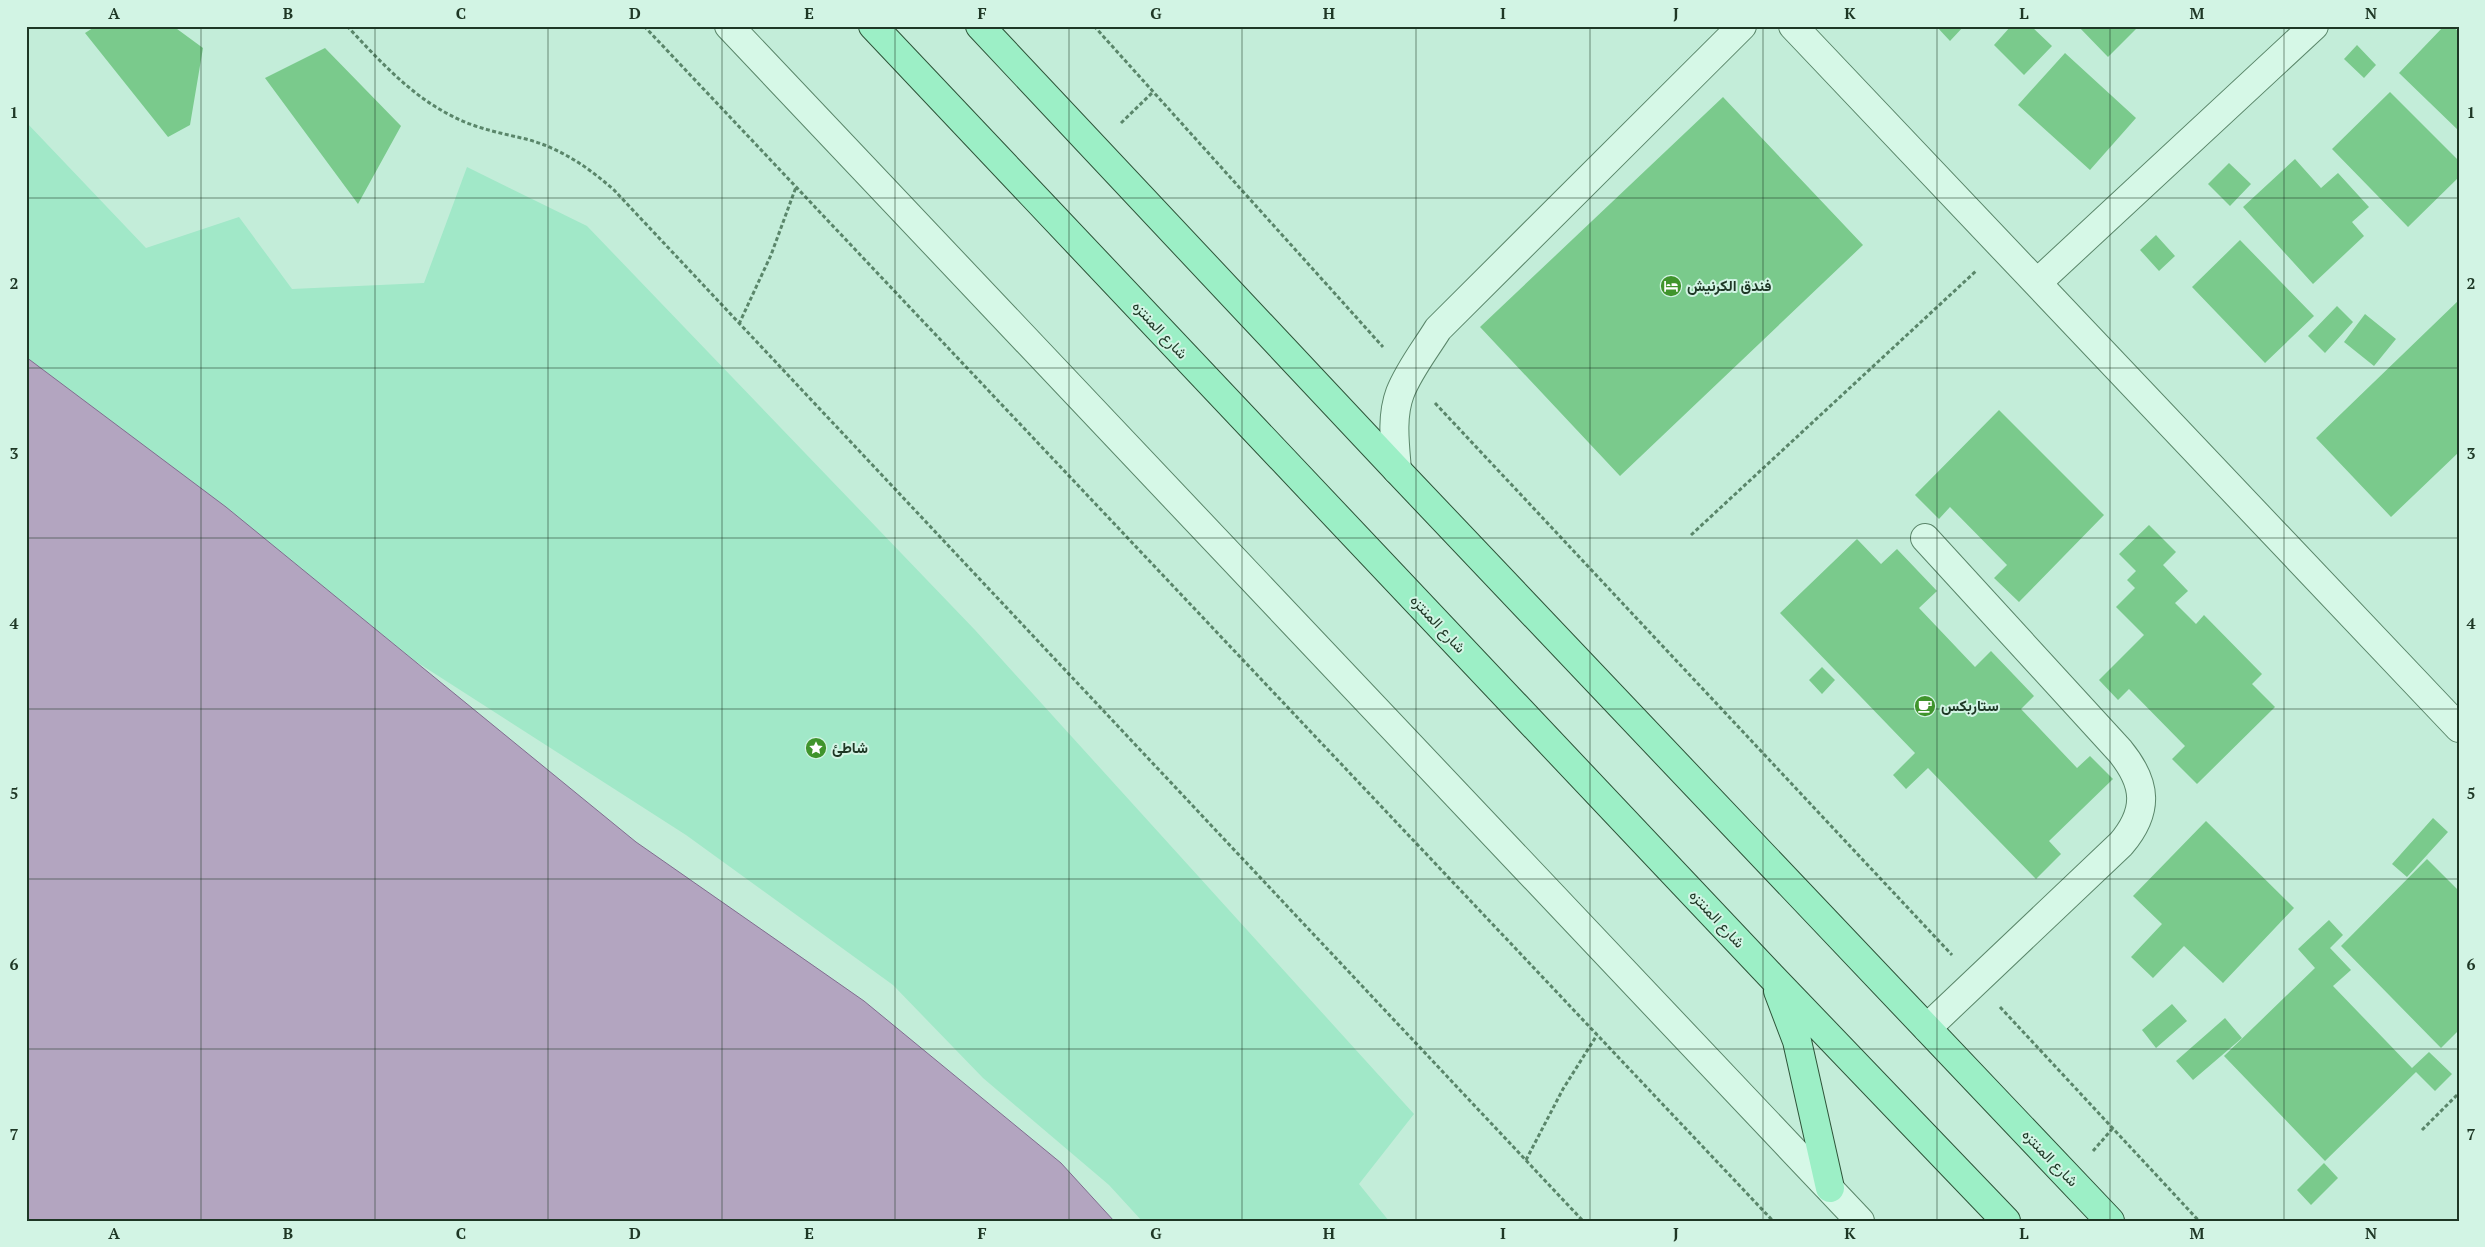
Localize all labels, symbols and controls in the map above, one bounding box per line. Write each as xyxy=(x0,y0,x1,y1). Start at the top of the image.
text: A xyxy=(108,2,120,24)
text: B xyxy=(283,2,293,24)
text: C xyxy=(456,2,466,24)
text: D xyxy=(629,2,641,24)
text: E xyxy=(804,2,814,24)
text: F xyxy=(977,2,987,24)
text: G xyxy=(1150,2,1162,24)
text: H xyxy=(1323,2,1335,24)
text: I xyxy=(1500,2,1506,24)
text: J xyxy=(1673,2,1679,24)
text: K xyxy=(1844,2,1856,24)
text: L xyxy=(2019,2,2029,24)
text: M xyxy=(2190,2,2205,24)
text: N xyxy=(2365,2,2377,24)
text: 1 xyxy=(9,101,19,123)
text: 1 xyxy=(2466,101,2476,123)
text: 2 xyxy=(9,272,19,294)
text: 2 xyxy=(2466,272,2476,294)
hotel icon: فندق الكرنيش xyxy=(1659,274,1683,298)
place label: فندق الكرنيش xyxy=(1687,275,1771,295)
street label: شارع المنتزه xyxy=(1127,296,1193,364)
text: 3 xyxy=(9,442,19,464)
text: 3 xyxy=(2466,442,2476,464)
street label: شارع المنتزه xyxy=(1405,590,1471,658)
text: 4 xyxy=(9,612,19,634)
text: 4 xyxy=(2466,612,2476,634)
cafe icon: ستاربكس xyxy=(1913,694,1937,718)
place label: ستاربكس xyxy=(1941,695,1999,715)
place icon: شاطئ xyxy=(804,736,828,760)
place label: شاطئ xyxy=(832,737,868,757)
text: 5 xyxy=(9,782,19,804)
text: 5 xyxy=(2466,782,2476,804)
street label: شارع المنتزه xyxy=(1684,885,1750,953)
text: 6 xyxy=(9,953,19,975)
text: 6 xyxy=(2466,953,2476,975)
text: 7 xyxy=(9,1123,19,1145)
text: 7 xyxy=(2466,1123,2476,1145)
street label: شارع المنتزه xyxy=(2017,1124,2083,1192)
text: A xyxy=(108,1222,120,1244)
text: B xyxy=(283,1222,293,1244)
text: C xyxy=(456,1222,466,1244)
text: D xyxy=(629,1222,641,1244)
text: E xyxy=(804,1222,814,1244)
text: F xyxy=(977,1222,987,1244)
text: G xyxy=(1150,1222,1162,1244)
text: H xyxy=(1323,1222,1335,1244)
text: I xyxy=(1500,1222,1506,1244)
text: J xyxy=(1673,1222,1679,1244)
text: K xyxy=(1844,1222,1856,1244)
text: L xyxy=(2019,1222,2029,1244)
text: M xyxy=(2190,1222,2205,1244)
text: N xyxy=(2365,1222,2377,1244)

